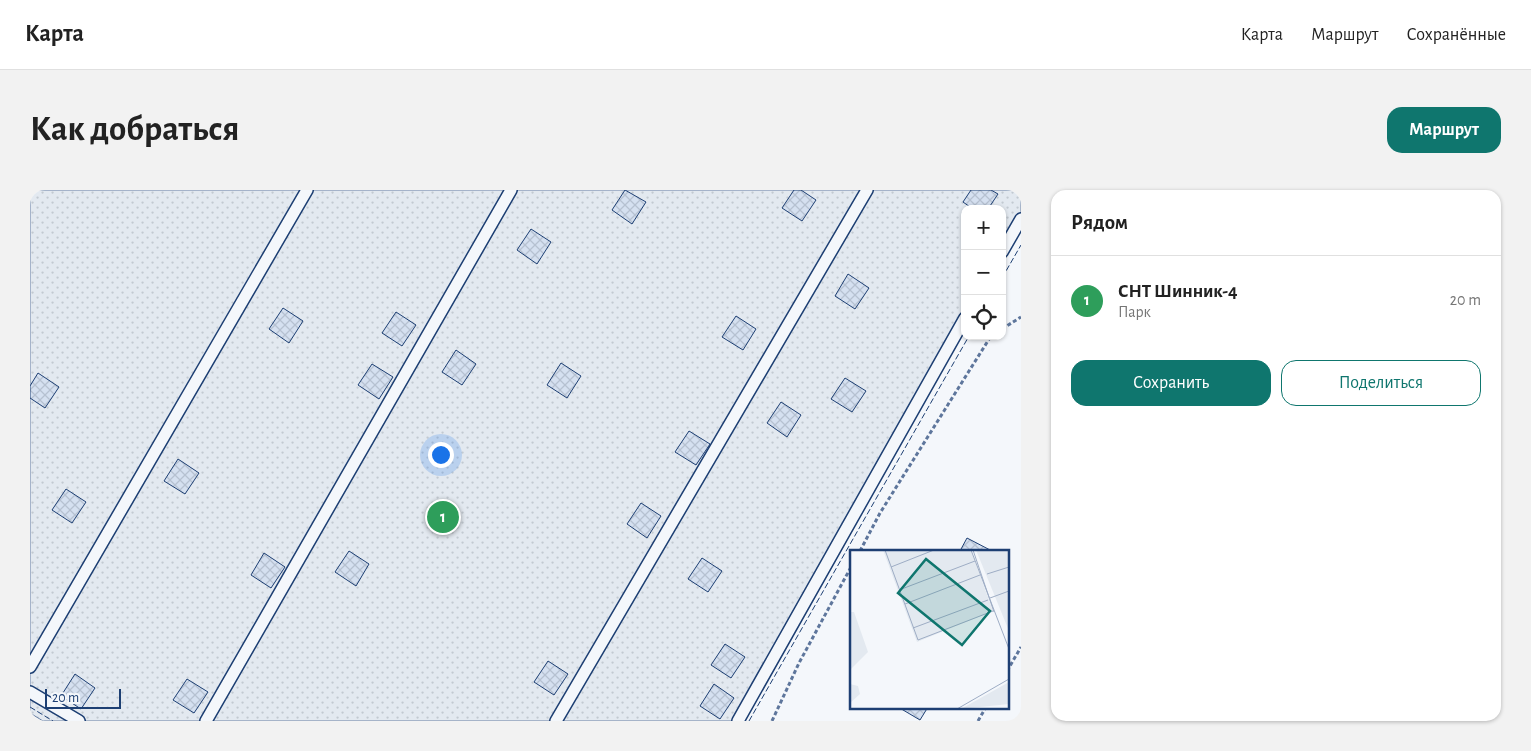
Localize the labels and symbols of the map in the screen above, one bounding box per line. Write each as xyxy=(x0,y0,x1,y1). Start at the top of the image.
your location xyxy=(428,442,454,468)
pin: 1 xyxy=(427,498,459,536)
inset map xyxy=(850,550,1008,708)
scale bar xyxy=(45,686,121,709)

